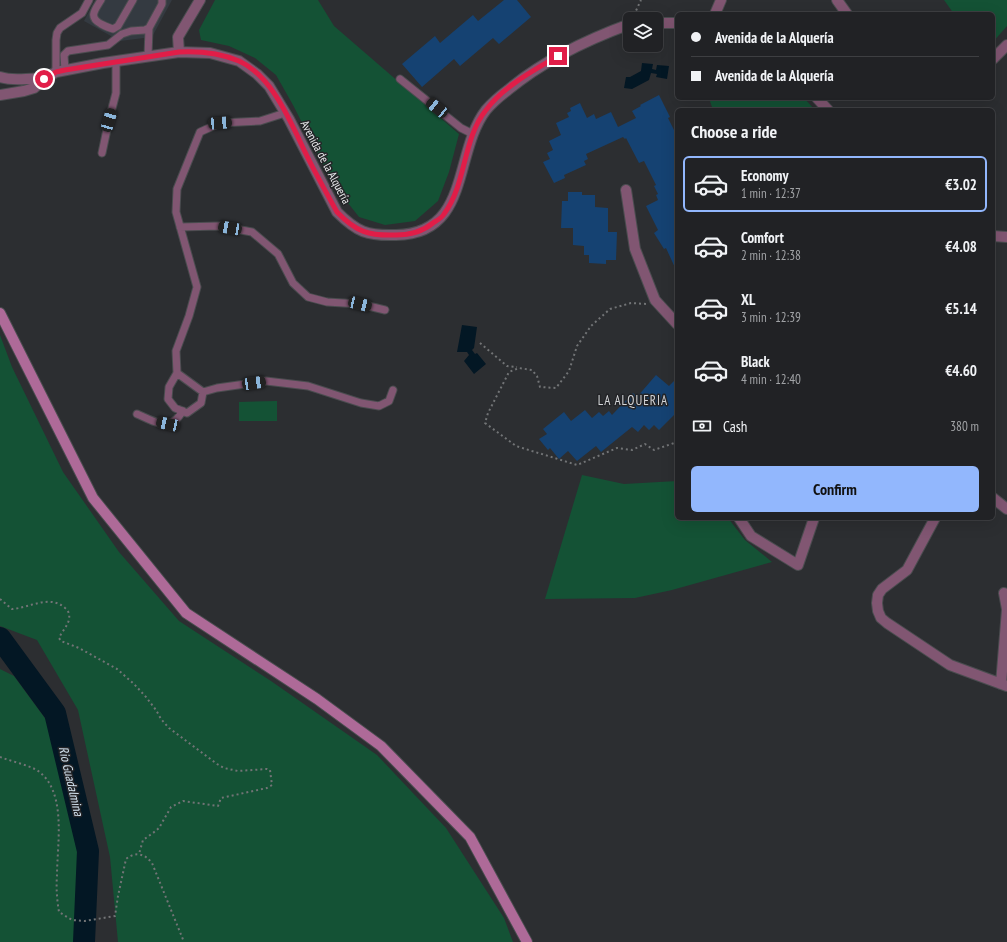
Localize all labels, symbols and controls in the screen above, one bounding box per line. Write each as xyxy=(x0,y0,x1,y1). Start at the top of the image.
map controls xyxy=(623,12,663,52)
button: layers xyxy=(623,12,663,52)
text: Avenida de la Alquería xyxy=(715,28,834,47)
route end xyxy=(549,47,567,65)
text: Avenida de la Alquería xyxy=(715,66,834,85)
route start xyxy=(35,70,53,88)
car xyxy=(424,96,450,120)
car xyxy=(100,107,118,133)
car xyxy=(208,116,232,130)
street label: Avenida de la Alquería xyxy=(298,118,354,206)
text: Choose a ride xyxy=(691,120,777,143)
icon: car xyxy=(693,166,729,202)
text: Economy xyxy=(741,166,789,185)
text: €3.02 xyxy=(945,175,977,194)
text: 1 min · 12:37 xyxy=(741,185,801,202)
car xyxy=(217,220,243,236)
icon: car xyxy=(693,228,729,264)
text: Comfort xyxy=(741,228,784,247)
text: €4.08 xyxy=(945,237,977,256)
text: 2 min · 12:38 xyxy=(741,247,801,264)
icon: car xyxy=(693,290,729,326)
text: XL xyxy=(741,290,755,309)
car xyxy=(347,295,373,313)
text: €5.14 xyxy=(945,299,977,318)
text: 3 min · 12:39 xyxy=(741,309,801,326)
icon: car xyxy=(693,352,729,388)
text: Black xyxy=(741,352,770,371)
text: €4.60 xyxy=(945,361,977,380)
text: 4 min · 12:40 xyxy=(741,371,801,388)
car xyxy=(241,375,267,391)
district label: LA ALQUERIA xyxy=(598,392,668,409)
icon: cash xyxy=(691,415,713,437)
car xyxy=(155,416,181,432)
text: Cash xyxy=(723,417,747,436)
text: 380 m xyxy=(950,418,979,435)
button: Confirm xyxy=(691,466,979,512)
water label: Rio Guadalmina xyxy=(55,745,87,818)

